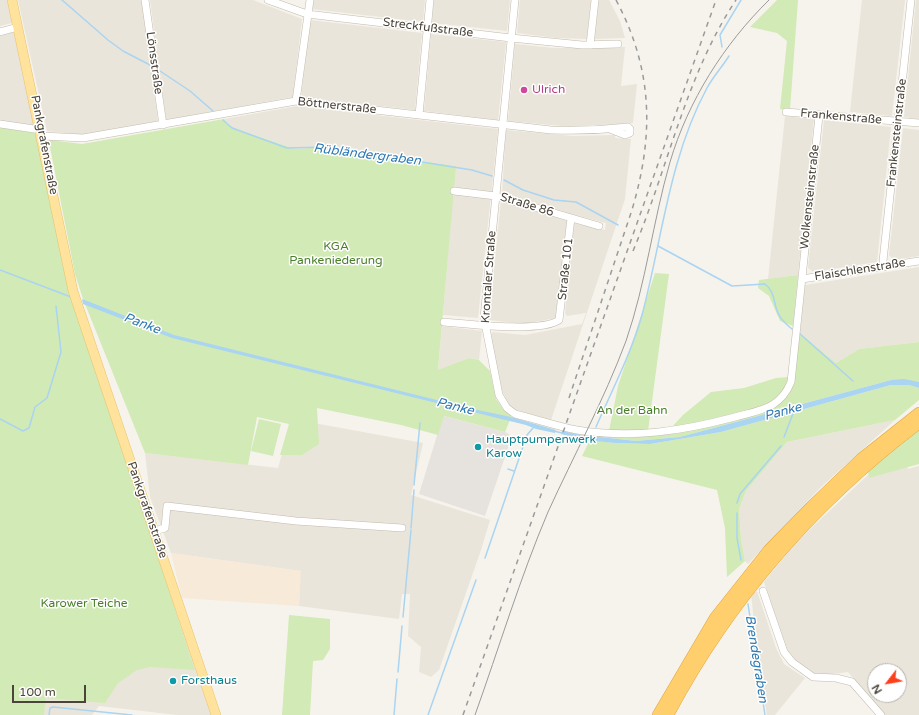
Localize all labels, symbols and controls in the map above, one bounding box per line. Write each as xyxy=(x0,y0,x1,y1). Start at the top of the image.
street label: Streckfußstraße xyxy=(382,15,474,41)
street label: Lönsstraße xyxy=(142,31,166,95)
street label: Frankensteinstraße xyxy=(884,78,910,188)
place label: Ulrich xyxy=(532,83,565,97)
marker: Ulrich xyxy=(519,85,529,95)
street label: Pankgrafenstraße xyxy=(27,94,61,196)
street label: Böttnerstraße xyxy=(297,95,377,117)
street label: Frankenstraße xyxy=(800,106,882,128)
water label: Rübländergraben xyxy=(312,141,422,169)
street label: Wolkensteinstraße xyxy=(797,144,823,250)
street label: Straße 86 xyxy=(498,190,556,220)
street label: Krontaler Straße xyxy=(479,230,499,324)
street label: Straße 101 xyxy=(556,237,576,301)
park label: KGA Pankeniederung xyxy=(289,240,383,268)
street label: Flaischlenstraße xyxy=(813,256,907,284)
water label: Panke xyxy=(121,310,163,338)
water label: Panke xyxy=(435,395,475,419)
water label: Panke xyxy=(763,400,803,424)
park label: An der Bahn xyxy=(596,404,668,418)
place label: Hauptpumpenwerk Karow xyxy=(486,433,596,461)
marker: Hauptpumpenwerk Karow xyxy=(473,442,483,452)
street label: Pankgrafenstraße xyxy=(124,460,170,560)
park label: Karower Teiche xyxy=(40,597,128,611)
water label: Brendegraben xyxy=(741,614,771,704)
north arrow xyxy=(867,663,907,703)
place label: Forsthaus xyxy=(181,674,237,688)
marker: Forsthaus xyxy=(168,676,178,686)
scale bar xyxy=(14,677,88,703)
text: N xyxy=(869,682,885,696)
text: 100 m xyxy=(19,685,56,699)

